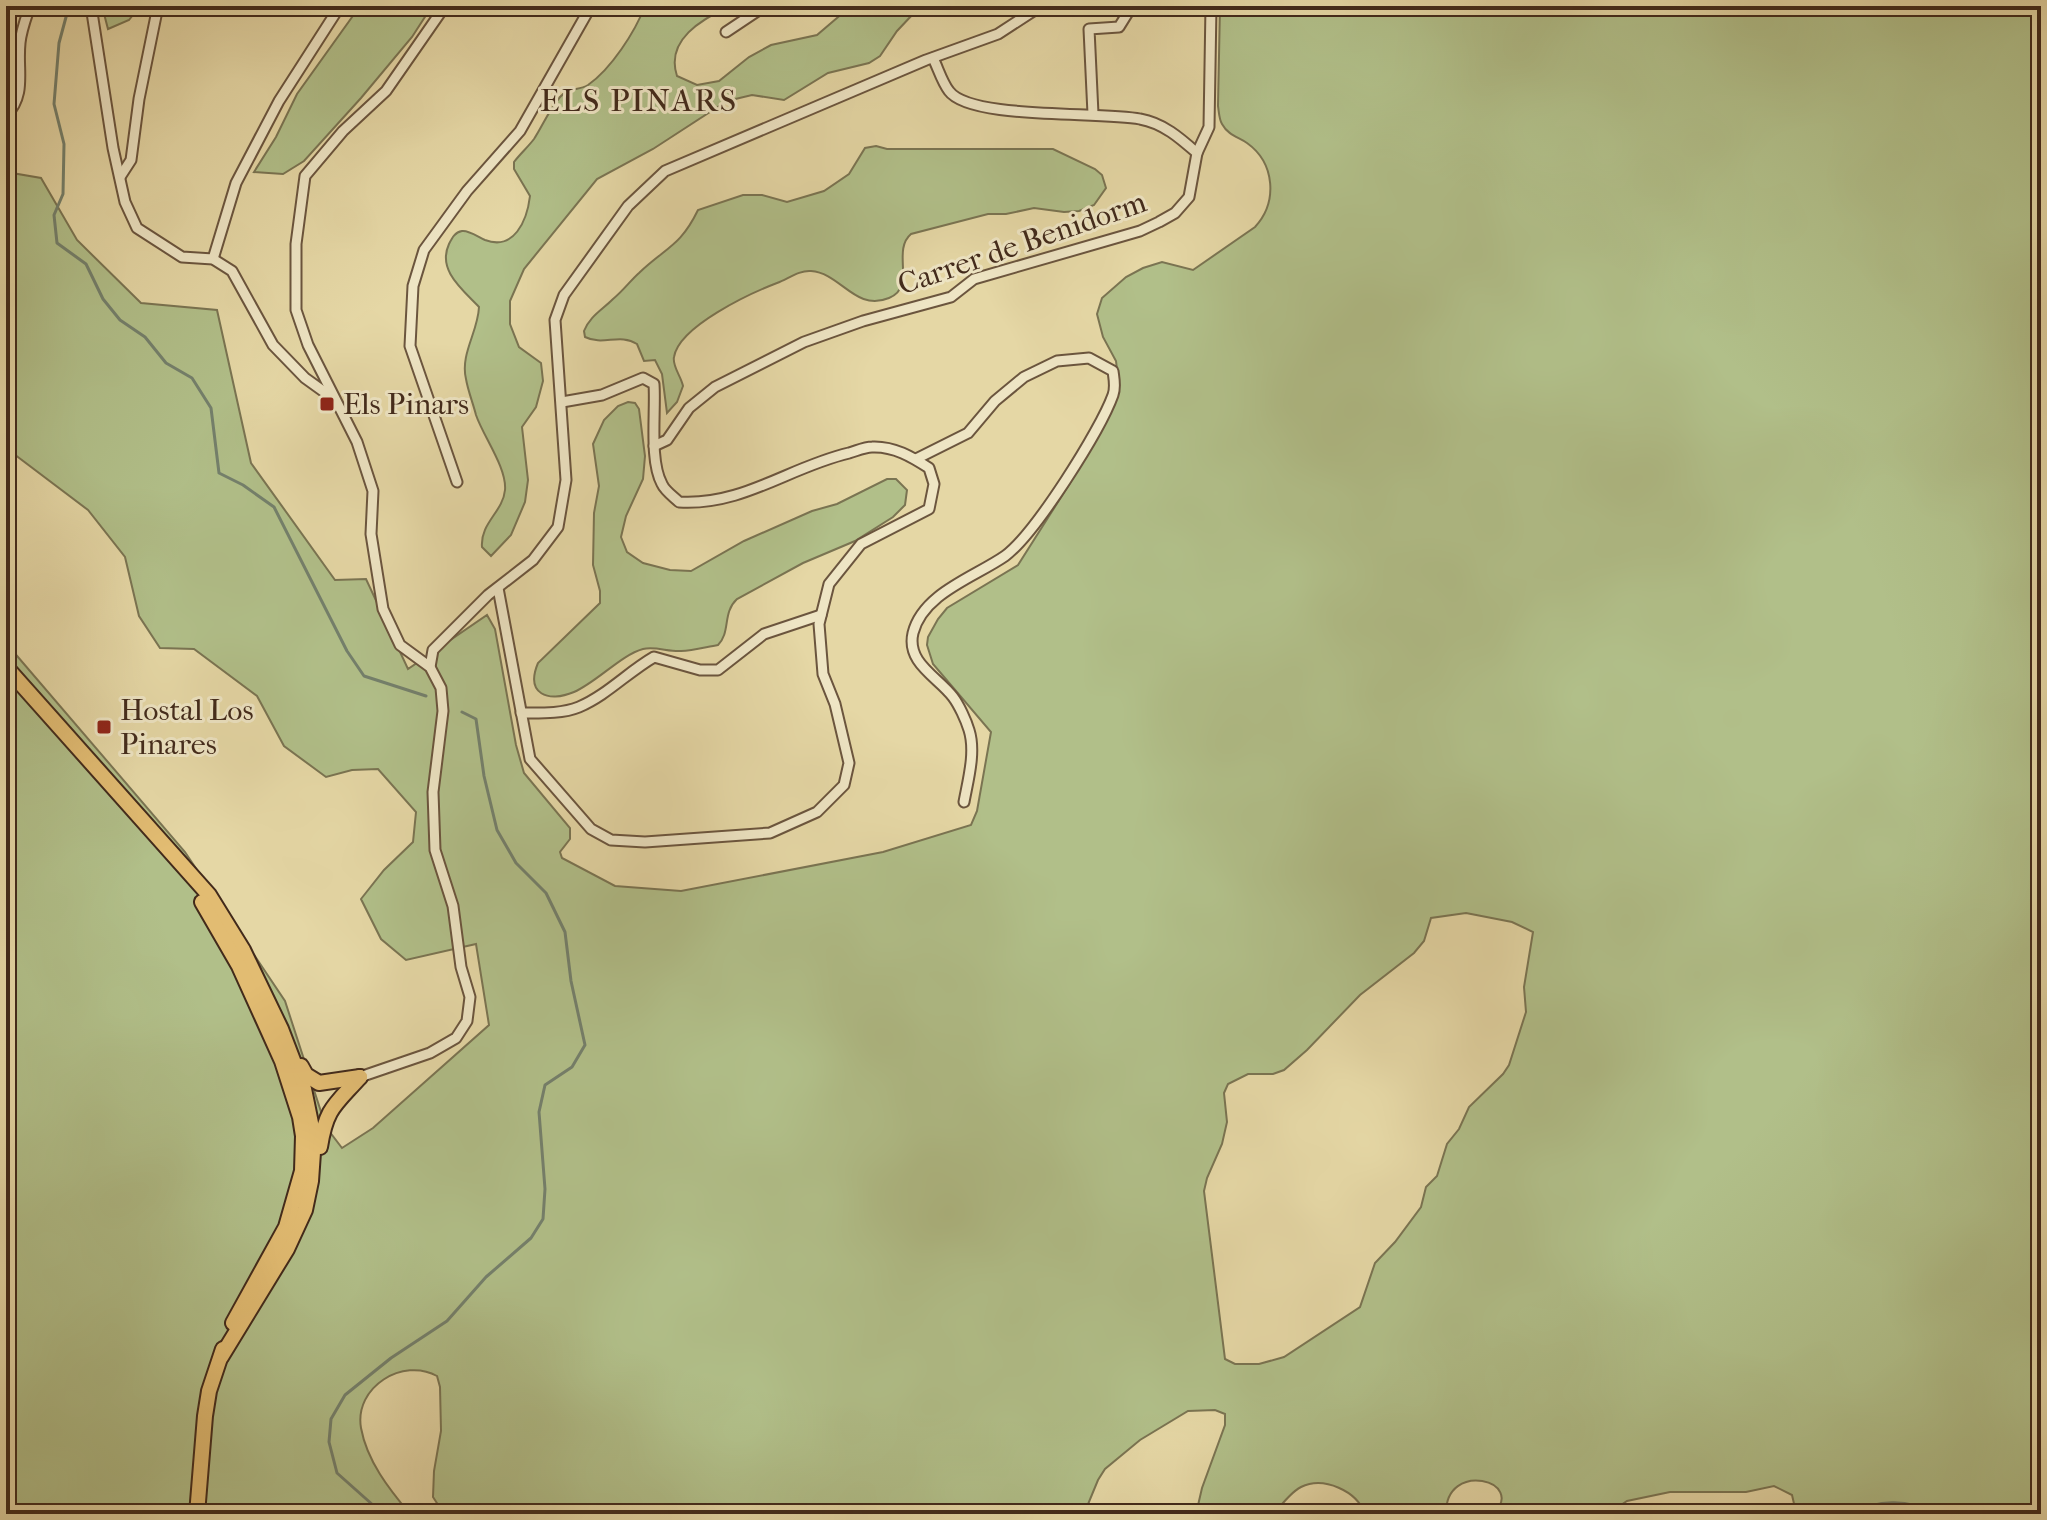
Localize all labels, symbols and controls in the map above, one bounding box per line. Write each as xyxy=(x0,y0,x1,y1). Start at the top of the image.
district label: ELS PINARS xyxy=(540,82,738,119)
street label: Carrer de Benidorm xyxy=(893,185,1151,302)
place label: Els Pinars xyxy=(343,387,469,422)
marker: Els Pinars xyxy=(318,395,336,413)
place label: Hostal Los Pinares xyxy=(120,693,254,762)
marker: Hostal Los Pinares xyxy=(95,718,113,736)

